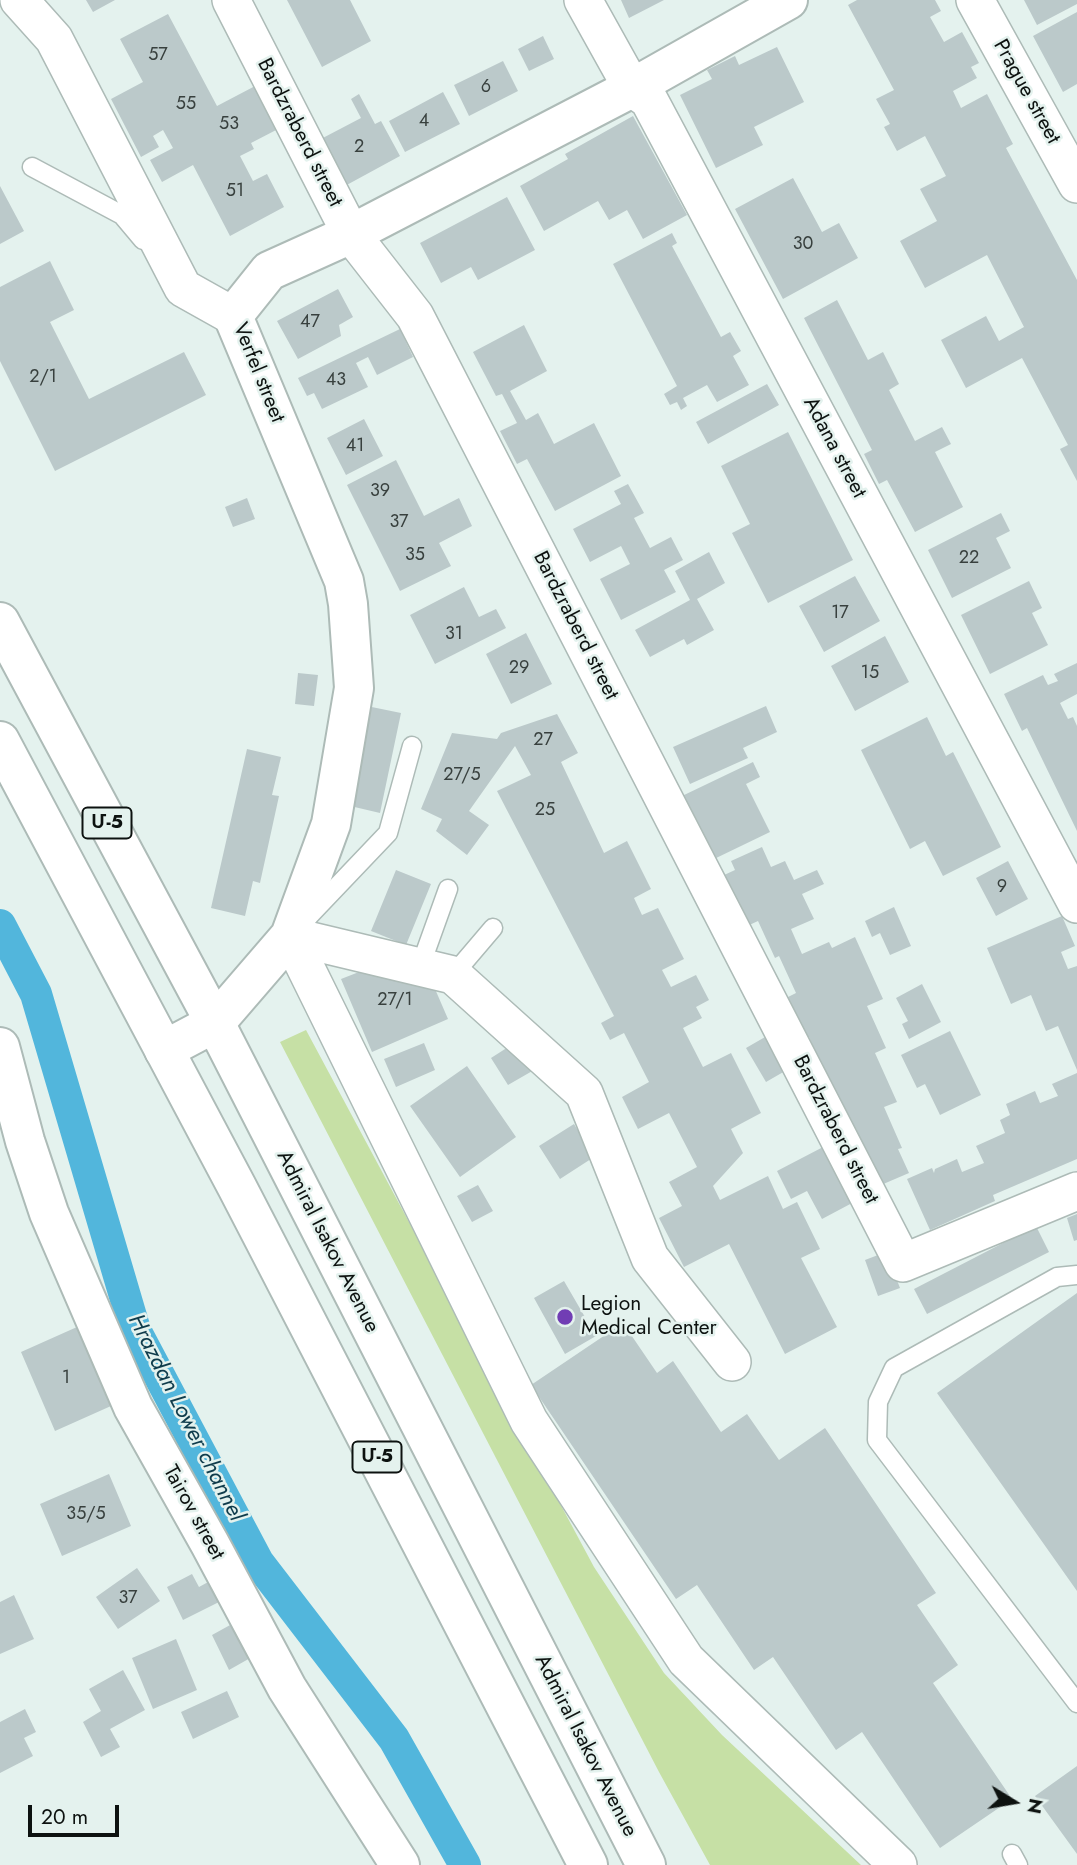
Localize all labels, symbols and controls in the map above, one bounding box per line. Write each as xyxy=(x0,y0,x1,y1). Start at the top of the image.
street label: Prague street xyxy=(987,35,1065,149)
house number: 57 xyxy=(148,45,168,67)
street label: Bardzraberd street xyxy=(251,55,347,211)
house number: 6 xyxy=(481,77,491,99)
house number: 55 xyxy=(176,94,196,116)
house number: 4 xyxy=(419,111,429,133)
house number: 53 xyxy=(219,114,239,136)
house number: 2 xyxy=(354,137,364,159)
house number: 51 xyxy=(226,181,244,203)
house number: 30 xyxy=(793,234,813,256)
house number: 47 xyxy=(300,312,320,334)
street label: Verfel street xyxy=(227,320,289,426)
house number: 2/1 xyxy=(29,367,57,389)
house number: 43 xyxy=(326,370,346,392)
street label: Adana street xyxy=(797,393,871,503)
house number: 41 xyxy=(346,436,364,458)
house number: 39 xyxy=(370,481,390,503)
house number: 37 xyxy=(389,512,409,534)
house number: 35 xyxy=(405,545,425,567)
street label: Bardzraberd street xyxy=(527,548,623,704)
house number: 22 xyxy=(959,548,979,570)
house number: 17 xyxy=(831,603,849,625)
house number: 31 xyxy=(445,624,463,646)
house number: 29 xyxy=(509,658,529,680)
house number: 15 xyxy=(861,663,879,685)
house number: 27 xyxy=(533,730,553,752)
house number: 27/5 xyxy=(443,765,481,787)
house number: 25 xyxy=(535,800,555,822)
road number: Մ-5 xyxy=(82,808,132,838)
house number: 9 xyxy=(997,877,1007,899)
house number: 27/1 xyxy=(377,990,413,1012)
street label: Bardzraberd street xyxy=(787,1052,883,1208)
street label: Admiral Isakov Avenue xyxy=(270,1147,384,1337)
place label: Legion Medical Center xyxy=(581,1292,717,1342)
marker: Legion Medical Center xyxy=(555,1307,575,1327)
water label: Hrazdan Lower channel xyxy=(121,1310,249,1526)
house number: 1 xyxy=(62,1368,70,1390)
road number: Մ-5 xyxy=(352,1442,402,1472)
street label: Tairov street xyxy=(157,1461,229,1565)
house number: 35/5 xyxy=(66,1504,106,1526)
house number: 37 xyxy=(118,1588,138,1610)
street label: Admiral Isakov Avenue xyxy=(528,1651,642,1841)
north arrow xyxy=(979,1767,1049,1837)
scale bar xyxy=(32,1792,122,1836)
text: N xyxy=(1020,1796,1050,1816)
text: 20 m xyxy=(41,1802,88,1832)

